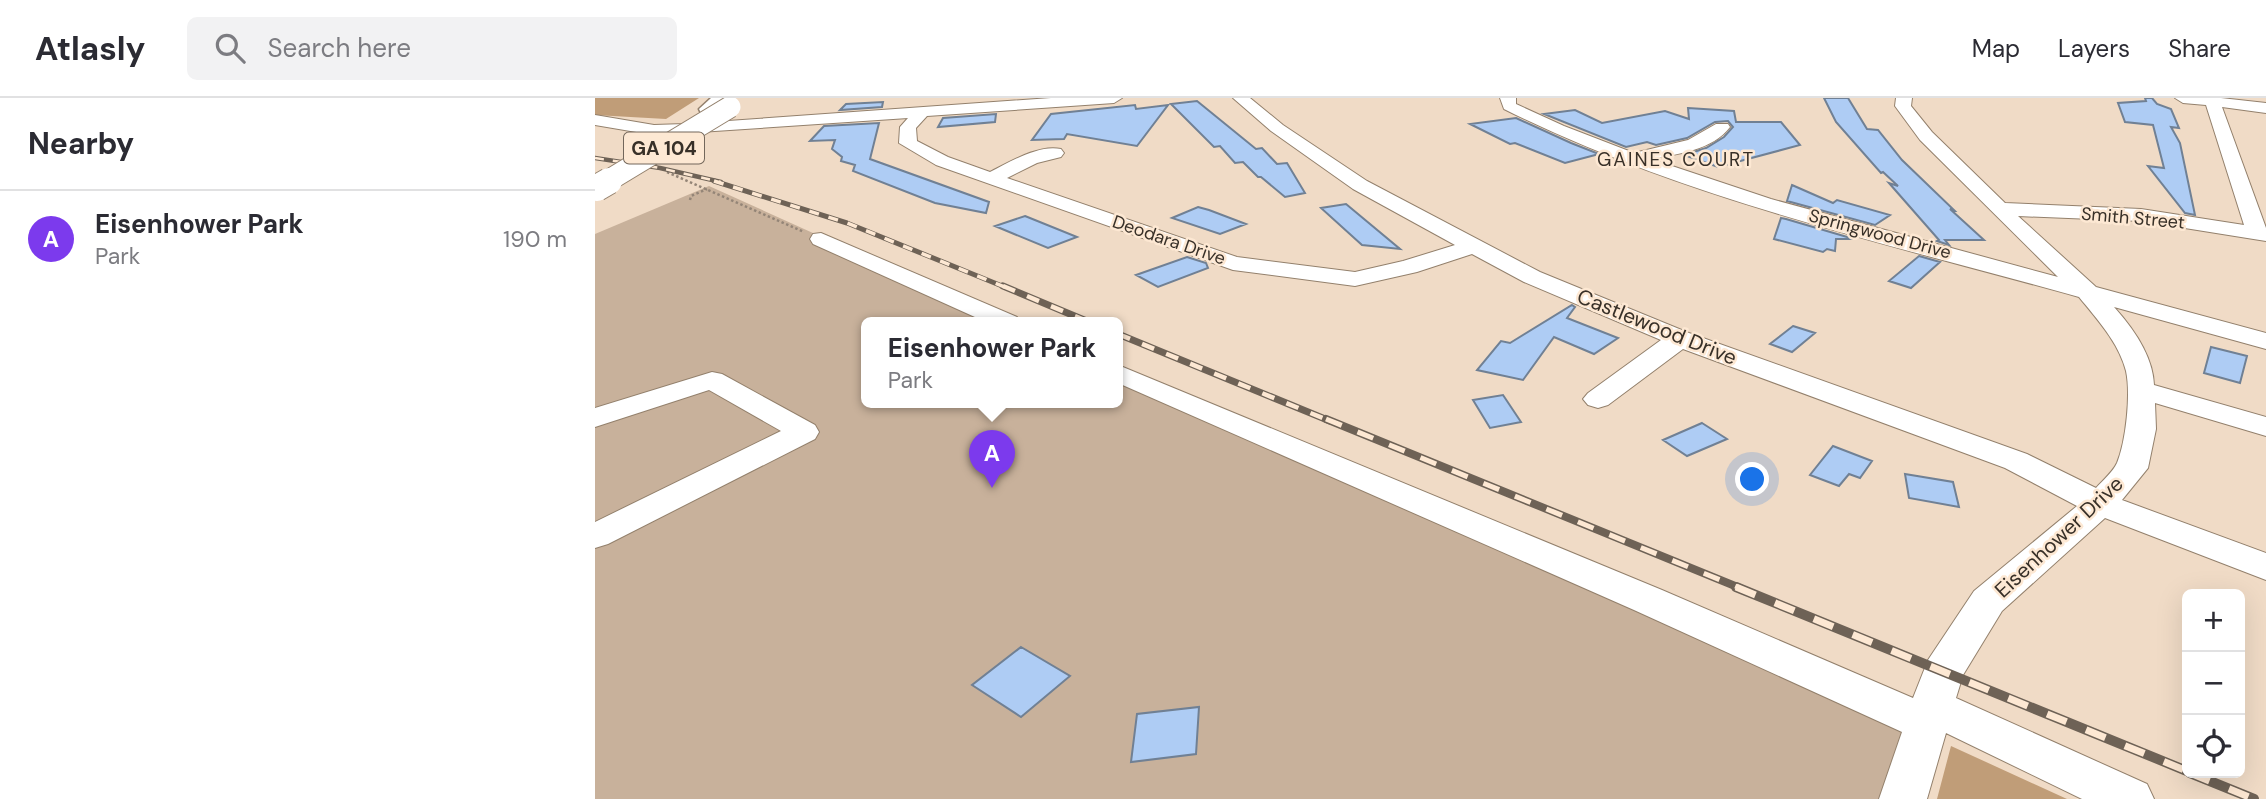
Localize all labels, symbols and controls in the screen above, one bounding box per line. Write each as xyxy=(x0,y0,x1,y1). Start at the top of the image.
search box xyxy=(187,17,677,80)
text: Atlasly xyxy=(35,27,145,70)
icon: search xyxy=(211,29,249,67)
text: Search here xyxy=(267,31,411,65)
text: Map xyxy=(1972,33,2020,64)
text: Layers xyxy=(2058,33,2130,64)
text: Share xyxy=(2168,33,2231,64)
text: Nearby xyxy=(28,124,134,163)
road number: GA 104 xyxy=(624,132,704,164)
district label: GAINES COURT xyxy=(1597,147,1755,172)
street label: Smith Street xyxy=(2080,202,2186,234)
street label: Springwood Drive xyxy=(1806,203,1954,265)
text: Eisenhower Park xyxy=(95,207,304,241)
street label: Deodara Drive xyxy=(1109,209,1229,271)
text: A xyxy=(43,224,59,254)
text: 190 m xyxy=(503,224,567,254)
text: Park xyxy=(95,241,140,271)
street label: Castlewood Drive xyxy=(1573,282,1741,372)
popup xyxy=(861,317,1123,408)
text: Eisenhower Park xyxy=(888,331,1096,365)
text: Park xyxy=(888,365,933,395)
pin: A xyxy=(969,430,1015,488)
your location xyxy=(1735,462,1769,496)
street label: Eisenhower Drive xyxy=(1989,470,2129,604)
map controls xyxy=(2182,589,2245,778)
button: + xyxy=(2182,589,2245,652)
button: − xyxy=(2182,652,2245,715)
button: locate xyxy=(2182,715,2245,778)

